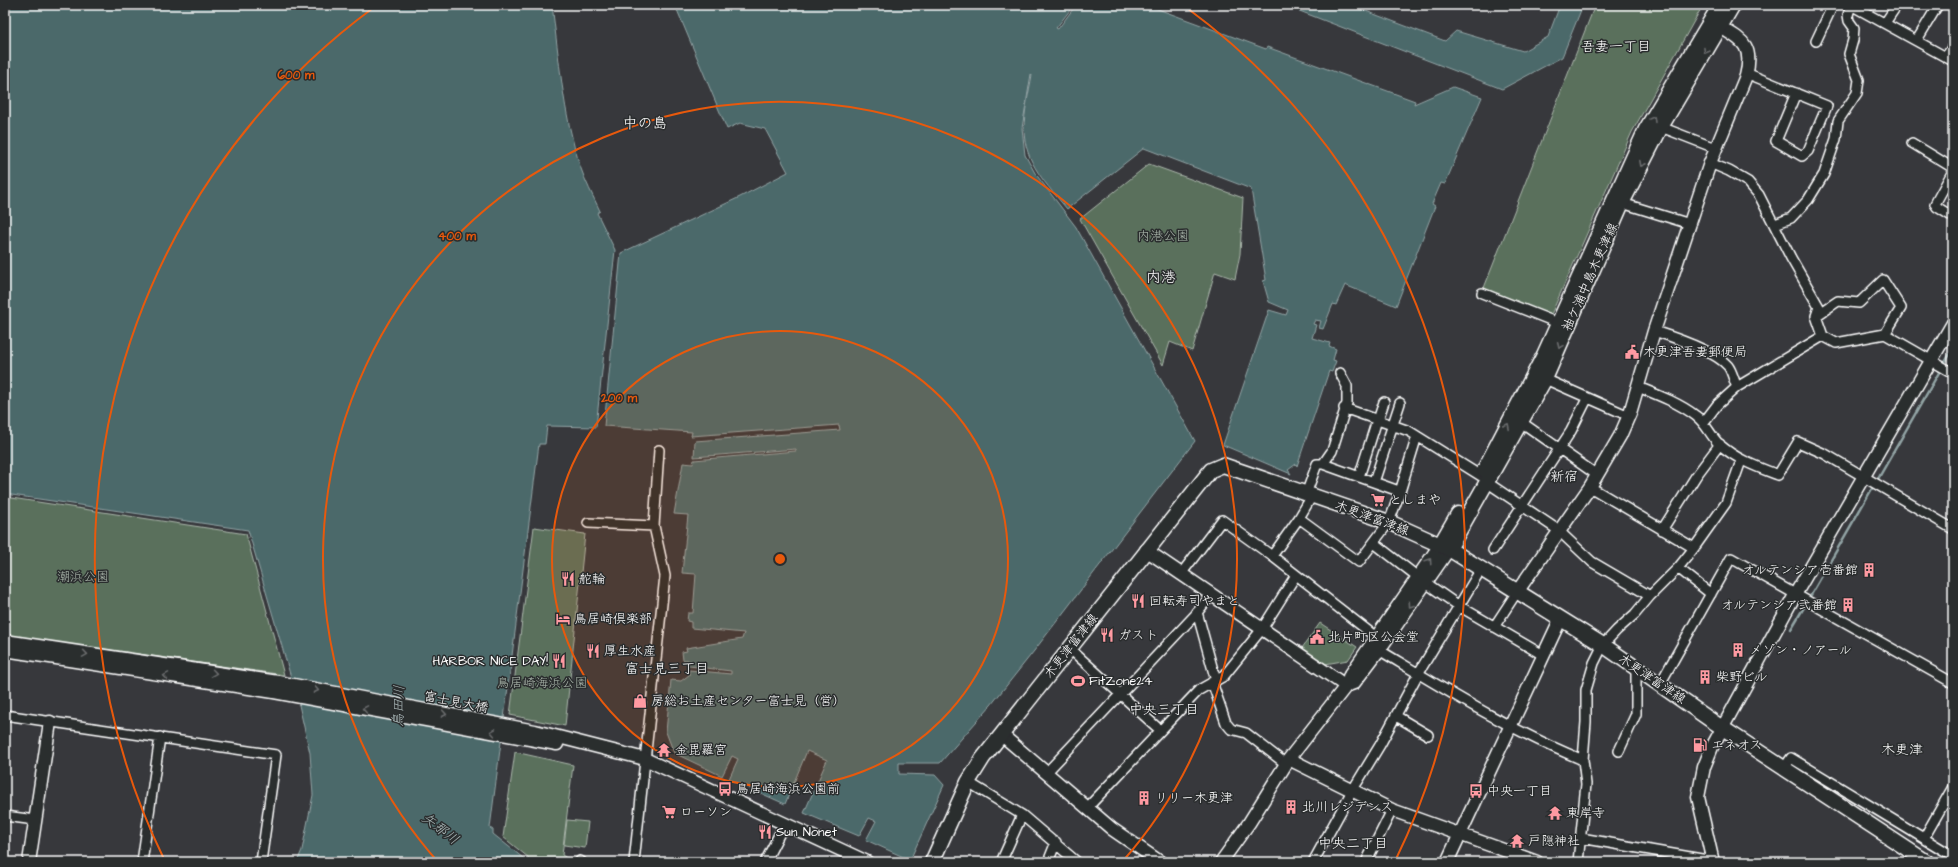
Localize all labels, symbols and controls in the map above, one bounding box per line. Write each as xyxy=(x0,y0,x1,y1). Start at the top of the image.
district label: 吾妻一丁目 xyxy=(1581,37,1651,57)
one-way arrow xyxy=(1704,47,1711,54)
text: 600 m xyxy=(278,67,315,84)
district label: 中の島 xyxy=(622,113,668,134)
one-way arrow xyxy=(1648,115,1655,123)
one-way arrow xyxy=(1640,160,1647,167)
street label: 袖ケ浦中島木更津線 xyxy=(1558,219,1622,334)
park label: 内港公園 xyxy=(1137,227,1189,245)
text: 400 m xyxy=(438,228,476,245)
district label: 内港 xyxy=(1146,267,1176,288)
one-way arrow xyxy=(1557,342,1565,349)
place label: 木更津吾妻郵便局 xyxy=(1643,343,1747,361)
public building icon: 木更津吾妻郵便局 xyxy=(1624,344,1640,360)
text: 200 m xyxy=(600,390,638,407)
one-way arrow xyxy=(1503,422,1510,430)
district label: 新宿 xyxy=(1550,467,1578,487)
place label: としまや xyxy=(1389,491,1441,509)
supermarket icon: としまや xyxy=(1370,492,1386,508)
street label: 木更津富津線 xyxy=(1332,496,1413,540)
centre of rings xyxy=(773,552,787,566)
one-way arrow xyxy=(1424,558,1431,565)
place label: オルテンシア壱番館 xyxy=(1742,561,1858,579)
building icon: オルテンシア壱番館 xyxy=(1861,562,1877,578)
park label: 潮浜公園 xyxy=(57,568,109,586)
place label: 舵輪 xyxy=(579,570,605,588)
restaurant icon: 舵輪 xyxy=(560,571,576,587)
place label: 回転寿司やまと xyxy=(1149,592,1240,610)
restaurant icon: 回転寿司やまと xyxy=(1130,593,1146,609)
place label: オルテンシア弐番館 xyxy=(1721,596,1837,614)
building icon: オルテンシア弐番館 xyxy=(1840,597,1856,613)
one-way arrow xyxy=(1409,600,1416,607)
street label: 木更津富津線 xyxy=(1040,609,1103,682)
place label: 鳥居崎倶楽部 xyxy=(574,610,652,628)
hotel icon: 鳥居崎倶楽部 xyxy=(555,611,571,627)
place label: ガスト xyxy=(1118,626,1158,644)
restaurant icon: ガスト xyxy=(1099,627,1115,643)
place label: 北片町区公会堂 xyxy=(1328,628,1419,646)
public building icon: 北片町区公会堂 xyxy=(1309,629,1325,645)
place label: メゾン・ノアール xyxy=(1749,641,1852,659)
place label: 厚生水産 xyxy=(604,642,656,660)
building icon: メゾン・ノアール xyxy=(1730,642,1746,658)
restaurant icon: 厚生水産 xyxy=(585,643,601,659)
one-way arrow xyxy=(82,649,88,657)
street label: 木更津富津線 xyxy=(1615,650,1690,709)
place label: HARBOR NICE DAY! xyxy=(432,652,548,670)
restaurant icon: HARBOR NICE DAY! xyxy=(551,653,567,669)
district label: 富士見三丁目 xyxy=(625,659,709,679)
one-way arrow xyxy=(211,668,217,677)
place label: 柴野ビル xyxy=(1716,668,1768,686)
building icon: 柴野ビル xyxy=(1697,669,1713,685)
one-way arrow xyxy=(163,672,170,680)
place label: FitZone24 xyxy=(1089,672,1153,690)
sports icon: FitZone24 xyxy=(1070,673,1086,689)
park label: 鳥居崎海浜公園 xyxy=(496,674,588,692)
one-way arrow xyxy=(313,685,319,693)
water label: 鳥田川 xyxy=(388,685,410,727)
street label: 富士見大橋 xyxy=(422,687,490,717)
place label: 房総お土産センター富士見（営） xyxy=(651,692,845,710)
shop icon: 房総お土産センター富士見（営） xyxy=(632,693,648,709)
district label: 中央三丁目 xyxy=(1129,700,1199,720)
one-way arrow xyxy=(362,705,368,714)
one-way arrow xyxy=(441,709,447,717)
one-way arrow xyxy=(490,729,496,737)
place label: エネオス xyxy=(1711,736,1762,754)
fuel station icon: エネオス xyxy=(1692,737,1708,753)
district label: 木更津 xyxy=(1881,740,1923,760)
place label: 金毘羅宮 xyxy=(675,741,727,759)
temple icon: 金毘羅宮 xyxy=(656,742,672,758)
place label: 鳥居崎海浜公園前 xyxy=(736,780,840,798)
bus stop icon: 鳥居崎海浜公園前 xyxy=(717,781,733,797)
place label: 中央一丁目 xyxy=(1487,782,1552,800)
bus stop icon: 中央一丁目 xyxy=(1468,783,1484,799)
place label: リリー木更津 xyxy=(1155,789,1233,807)
building icon: リリー木更津 xyxy=(1136,790,1152,806)
place label: 北川レジデンス xyxy=(1302,798,1393,816)
building icon: 北川レジデンス xyxy=(1283,799,1299,815)
place label: ローソン xyxy=(680,803,732,821)
supermarket icon: ローソン xyxy=(661,804,677,820)
place label: 東岸寺 xyxy=(1566,804,1605,822)
temple icon: 東岸寺 xyxy=(1547,805,1563,821)
water label: 矢那川 xyxy=(417,808,463,850)
place label: Sun Nonet xyxy=(776,823,838,841)
restaurant icon: Sun Nonet xyxy=(757,824,773,840)
place label: 戸隠神社 xyxy=(1528,832,1580,850)
temple icon: 戸隠神社 xyxy=(1509,833,1525,849)
district label: 中央二丁目 xyxy=(1318,834,1388,854)

